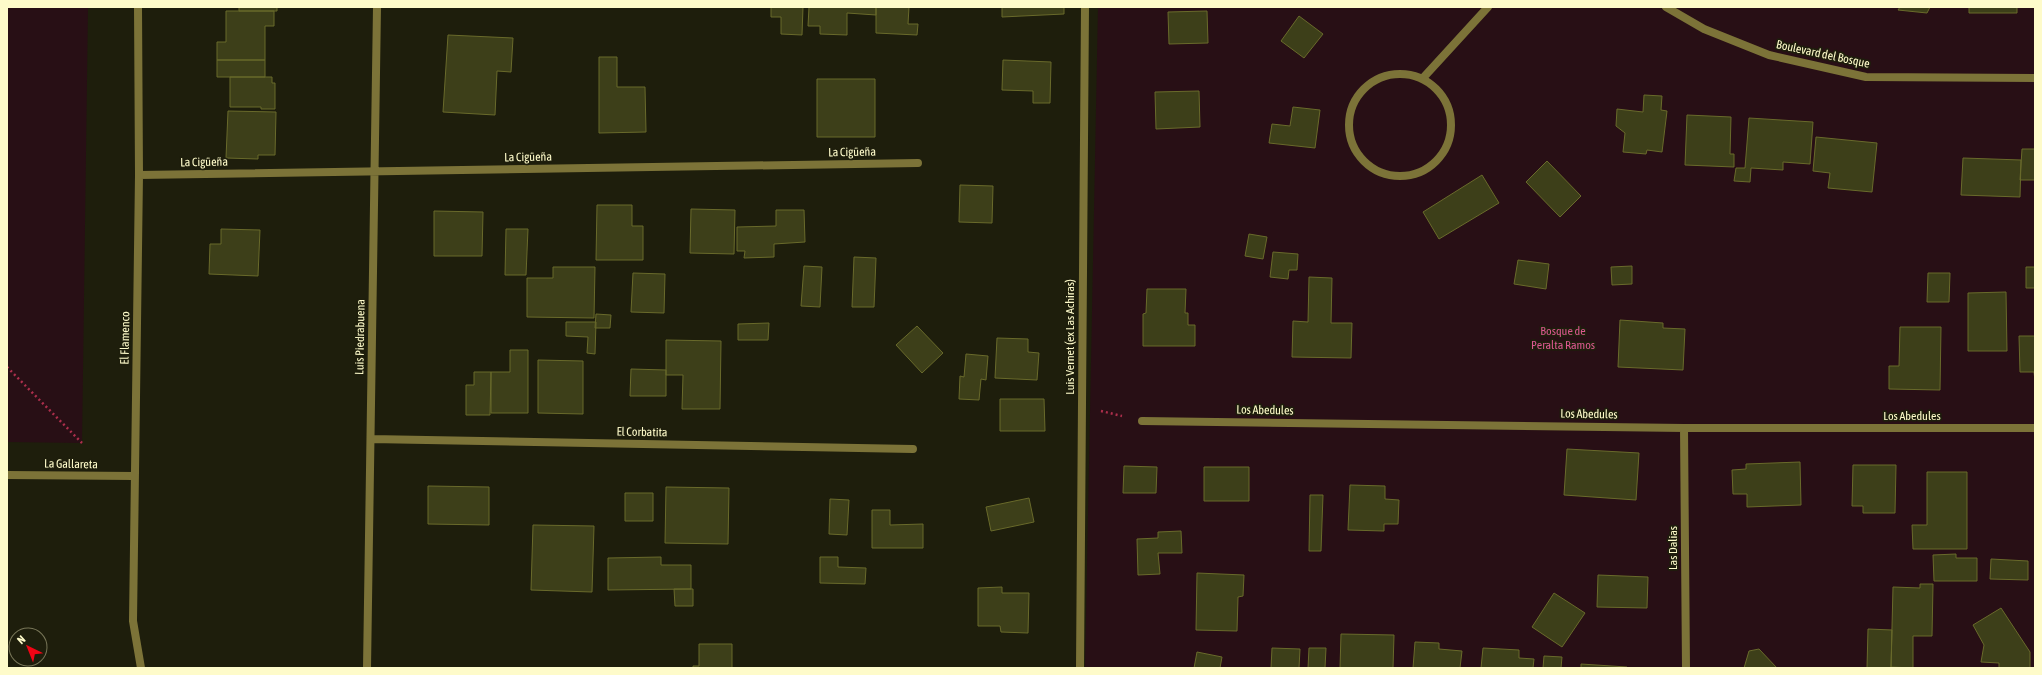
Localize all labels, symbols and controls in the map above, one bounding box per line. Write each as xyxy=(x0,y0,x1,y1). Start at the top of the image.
street label: Boulevard del Bosque xyxy=(1775,37,1871,71)
street label: La Cigüeña xyxy=(828,145,876,159)
street label: La Cigüeña xyxy=(504,150,552,164)
street label: La Cigüeña xyxy=(180,155,228,169)
street label: Luis Vernet (ex Las Achiras) xyxy=(1063,279,1077,395)
street label: Luis Piedrabuena xyxy=(352,299,368,375)
street label: El Flamenco xyxy=(118,311,132,365)
park label: Bosque de Peralta Ramos xyxy=(1531,324,1595,352)
street label: Los Abedules xyxy=(1236,403,1294,417)
street label: Los Abedules xyxy=(1560,407,1618,421)
street label: Los Abedules xyxy=(1883,409,1941,423)
street label: El Corbatita xyxy=(616,425,668,439)
street label: La Gallareta xyxy=(44,457,98,471)
street label: Las Dalias xyxy=(1666,526,1680,570)
north arrow xyxy=(8,627,48,667)
text: N xyxy=(15,633,28,646)

